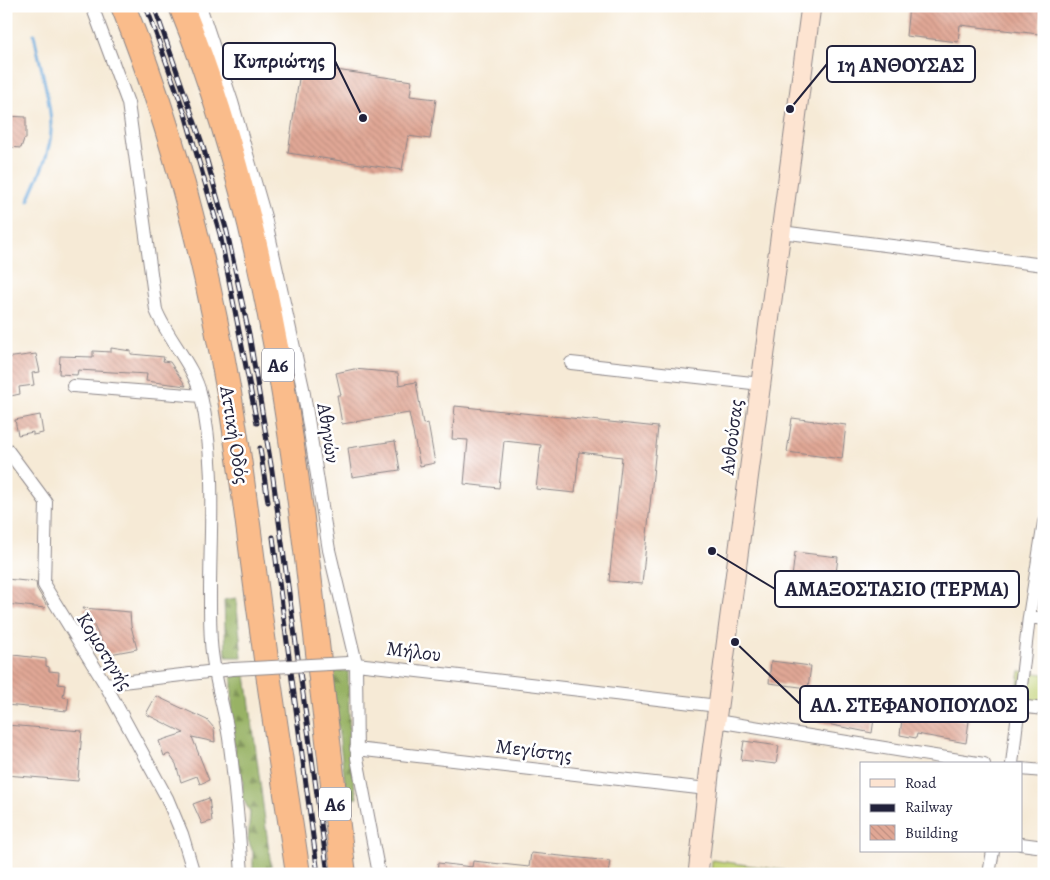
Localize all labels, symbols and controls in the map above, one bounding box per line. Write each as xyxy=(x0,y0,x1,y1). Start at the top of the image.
callout: Κυπριώτης xyxy=(223,43,335,79)
callout: 1η ΑΝΘΟΥΣΑΣ xyxy=(827,46,975,82)
text: Κυπριώτης xyxy=(233,47,325,75)
text: 1η ΑΝΘΟΥΣΑΣ xyxy=(837,51,965,79)
road number: Α6 xyxy=(262,348,294,382)
street label: Αττική Οδός xyxy=(213,383,256,486)
street label: Ανθούσας xyxy=(713,398,750,477)
street label: Αθηνών xyxy=(310,400,347,465)
callout: ΑΜΑΞΟΣΤΑΣΙΟ (ΤΕΡΜΑ) xyxy=(775,571,1019,607)
text: ΑΜΑΞΟΣΤΑΣΙΟ (ΤΕΡΜΑ) xyxy=(784,575,1009,603)
street label: Κομοτηνής xyxy=(70,607,139,695)
street label: Μήλου xyxy=(385,635,443,668)
callout: ΑΛ. ΣΤΕΦΑΝΟΠΟΥΛΟΣ xyxy=(800,686,1028,722)
text: ΑΛ. ΣΤΕΦΑΝΟΠΟΥΛΟΣ xyxy=(809,691,1018,719)
street label: Μεγίστης xyxy=(494,732,574,769)
legend xyxy=(860,762,1022,852)
text: Road xyxy=(905,773,937,793)
road number: Α6 xyxy=(319,788,351,821)
text: Railway xyxy=(905,797,953,817)
text: Building xyxy=(905,823,958,843)

